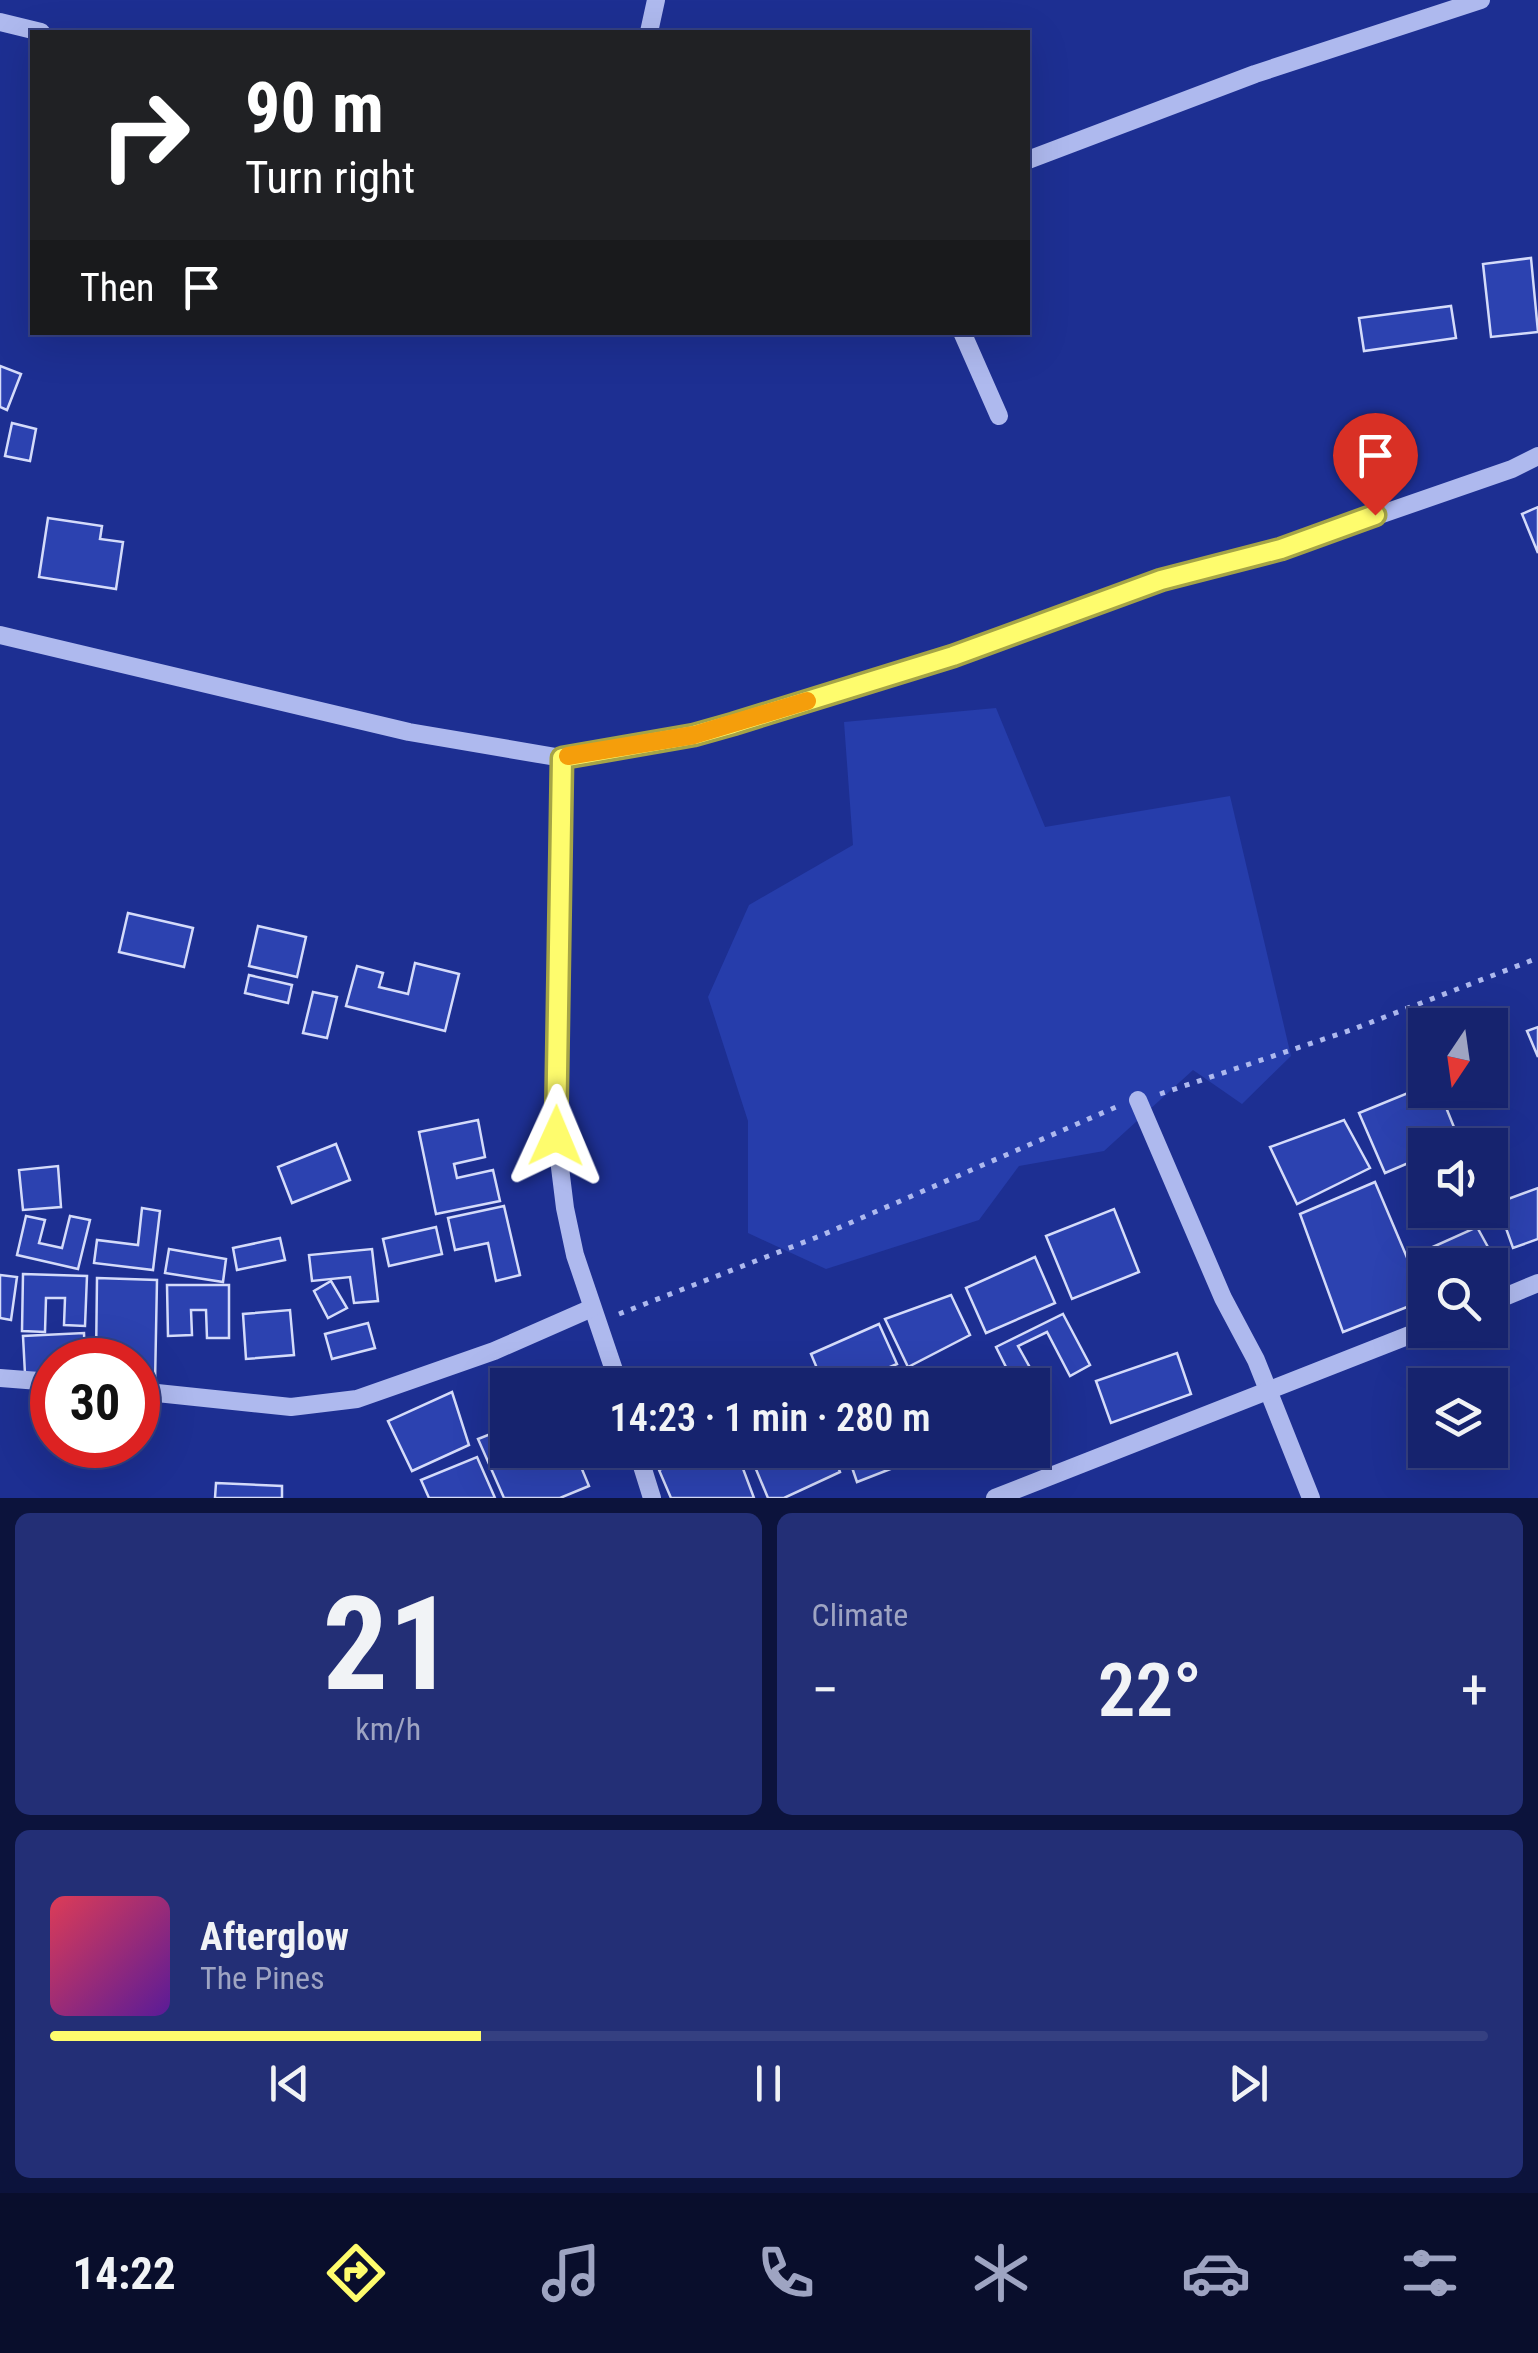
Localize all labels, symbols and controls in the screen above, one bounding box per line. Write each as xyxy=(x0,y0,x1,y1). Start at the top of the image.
text: 90 m xyxy=(245,67,384,149)
icon: right xyxy=(80,70,210,200)
text: Turn right xyxy=(245,151,415,204)
icon: arrive xyxy=(174,260,229,315)
text: Then xyxy=(80,266,154,310)
pin xyxy=(1333,413,1418,516)
icon: arrive xyxy=(1348,428,1403,483)
north arrow xyxy=(1408,1008,1508,1108)
map controls xyxy=(1408,1008,1508,1468)
position arrow xyxy=(504,1084,608,1188)
button: sound xyxy=(1408,1128,1508,1228)
button: search xyxy=(1408,1248,1508,1348)
speed limit sign: 30 xyxy=(30,1338,160,1468)
button: layers xyxy=(1408,1368,1508,1468)
text: 14:23 · 1 min · 280 m xyxy=(610,1396,930,1440)
text: 21 xyxy=(323,1568,454,1721)
text: Climate xyxy=(812,1596,908,1634)
text: 22° xyxy=(1098,1646,1202,1734)
text: − xyxy=(812,1658,839,1722)
text: + xyxy=(1461,1658,1488,1722)
text: km/h xyxy=(355,1710,421,1748)
text: Afterglow xyxy=(200,1915,349,1959)
text: The Pines xyxy=(200,1959,325,1997)
icon: previous xyxy=(262,2056,317,2111)
icon: pause xyxy=(741,2056,796,2111)
icon: next xyxy=(1221,2056,1276,2111)
icon: directions xyxy=(321,2238,391,2308)
icon: music xyxy=(536,2238,606,2308)
icon: phone xyxy=(751,2238,821,2308)
icon: climate xyxy=(966,2238,1036,2308)
icon: car xyxy=(1181,2238,1251,2308)
icon: filters xyxy=(1395,2238,1465,2308)
text: 14:22 xyxy=(72,2247,176,2300)

